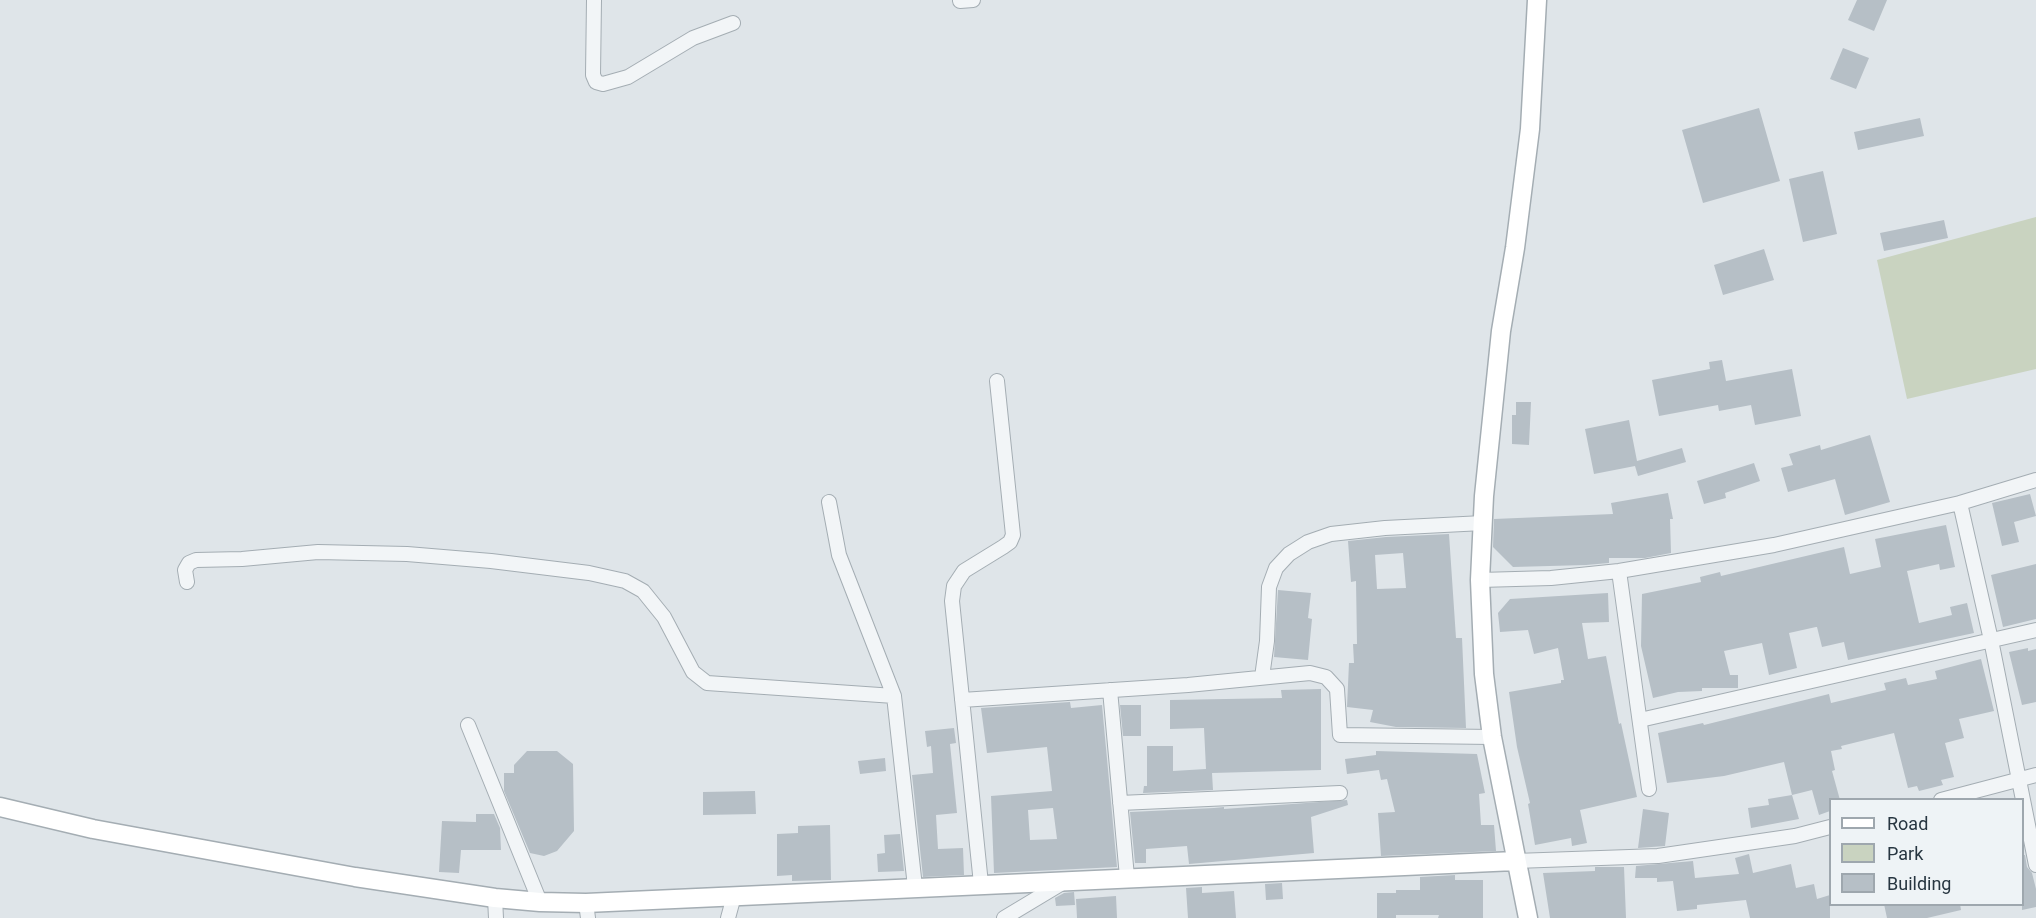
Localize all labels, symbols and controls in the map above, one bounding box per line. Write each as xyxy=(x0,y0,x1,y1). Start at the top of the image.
legend xyxy=(1829,798,2024,906)
text: Road xyxy=(1887,813,1928,834)
text: Park xyxy=(1887,843,1923,864)
text: Building xyxy=(1887,873,1951,894)

